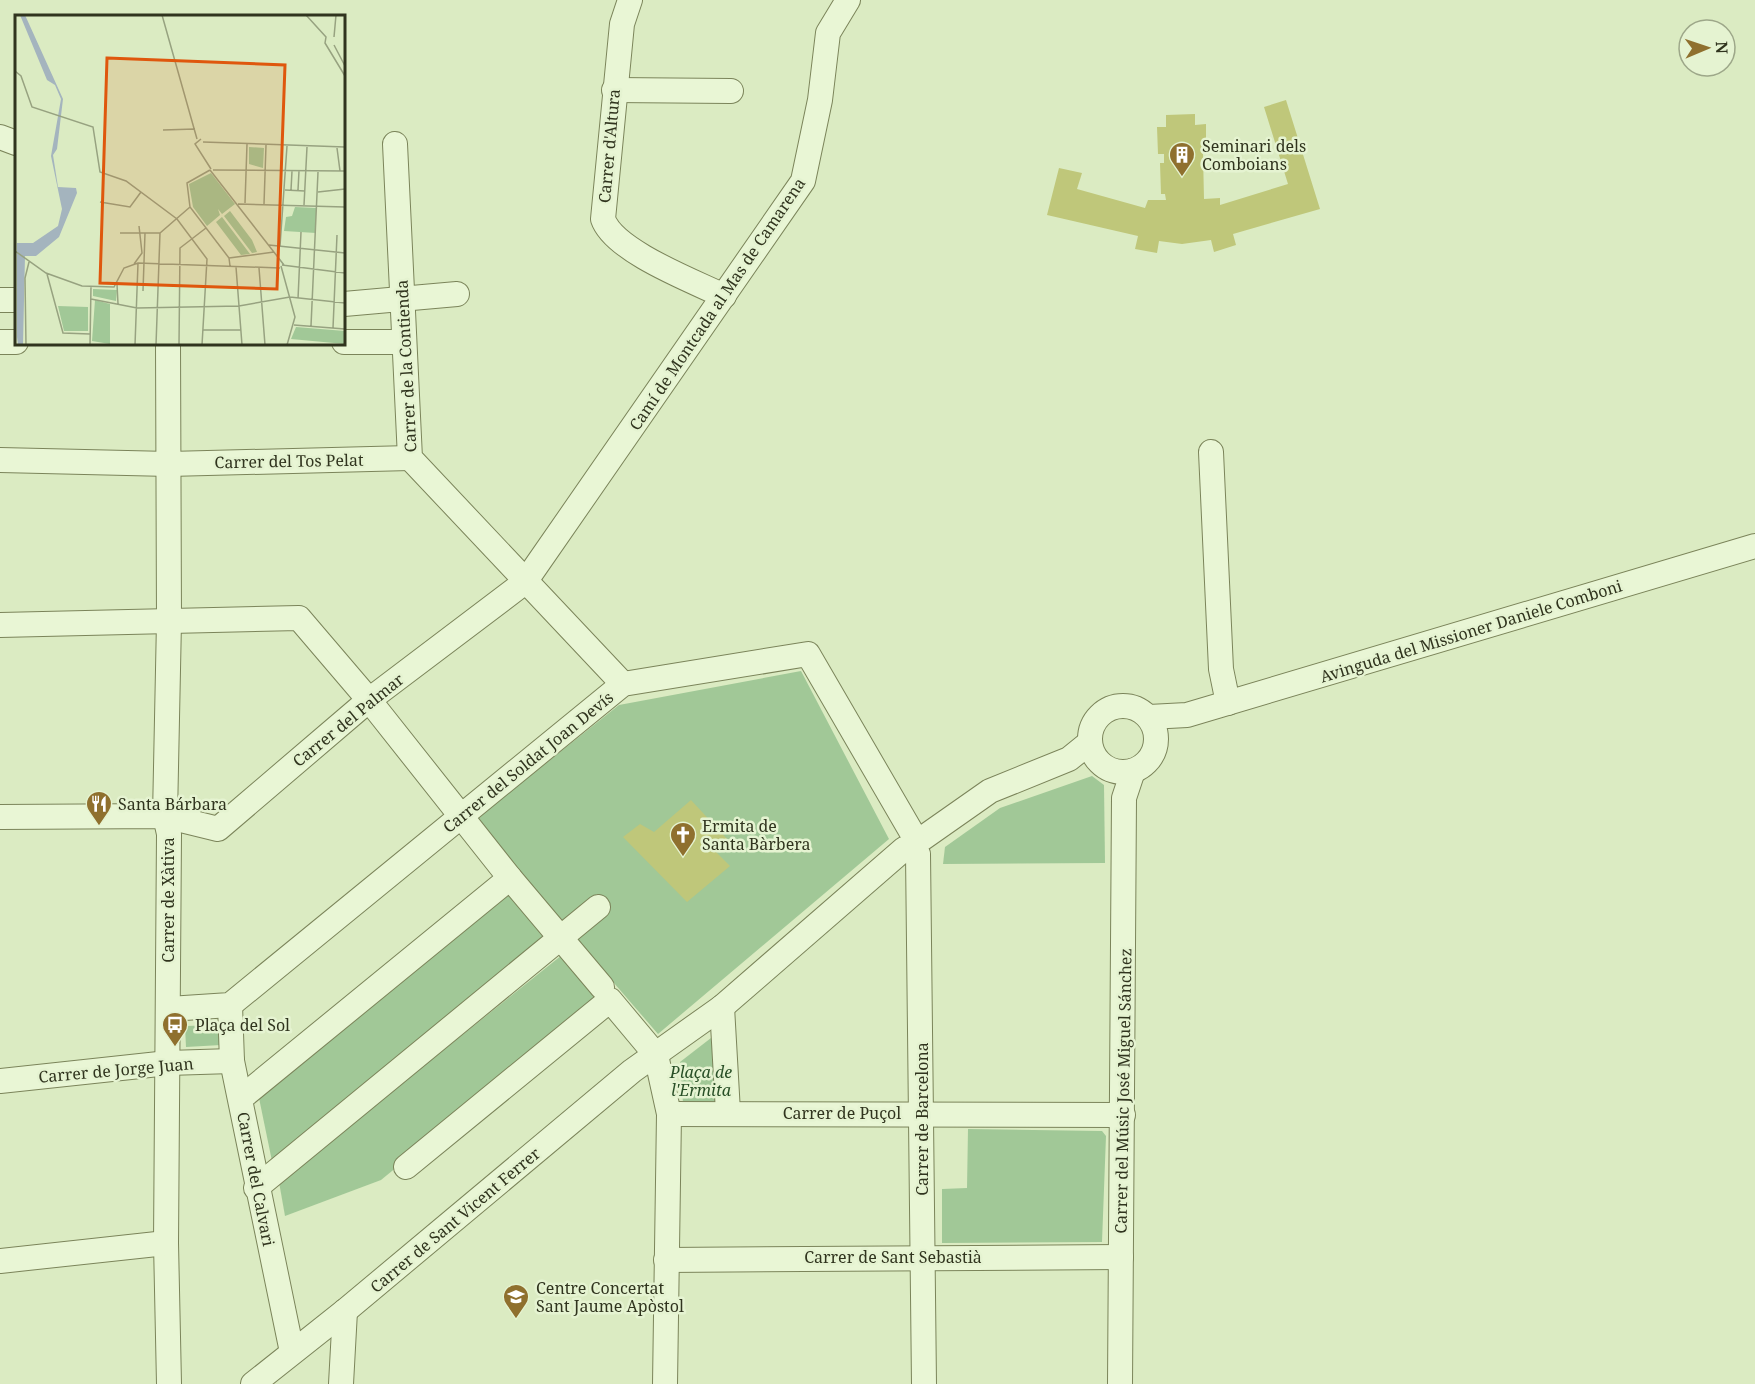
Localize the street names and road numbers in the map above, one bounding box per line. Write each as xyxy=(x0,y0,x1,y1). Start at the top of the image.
street label: Carrer d'Altura xyxy=(593,88,625,204)
street label: Camí de Montcada al Mas de Camarena xyxy=(624,173,810,435)
street label: Carrer de la Contienda xyxy=(390,279,422,453)
street label: Carrer del Tos Pelat xyxy=(214,449,364,473)
street label: Avinguda del Missioner Daniele Comboni xyxy=(1317,574,1625,688)
street label: Carrer del Palmar xyxy=(288,668,408,772)
street label: Carrer del Soldat Joan Devís xyxy=(438,686,618,838)
street label: Carrer de Xàtiva xyxy=(157,837,179,963)
street label: Carrer del Músic José Miguel Sánchez xyxy=(1110,948,1136,1234)
street label: Carrer de Barcelona xyxy=(911,1042,933,1196)
street label: Carrer de Jorge Juan xyxy=(37,1052,195,1088)
street label: Carrer de Puçol xyxy=(783,1102,901,1124)
street label: Carrer del Calvari xyxy=(232,1110,280,1248)
street label: Carrer de Sant Vicent Ferrer xyxy=(365,1142,545,1298)
street label: Carrer de Sant Sebastià xyxy=(804,1246,982,1268)

